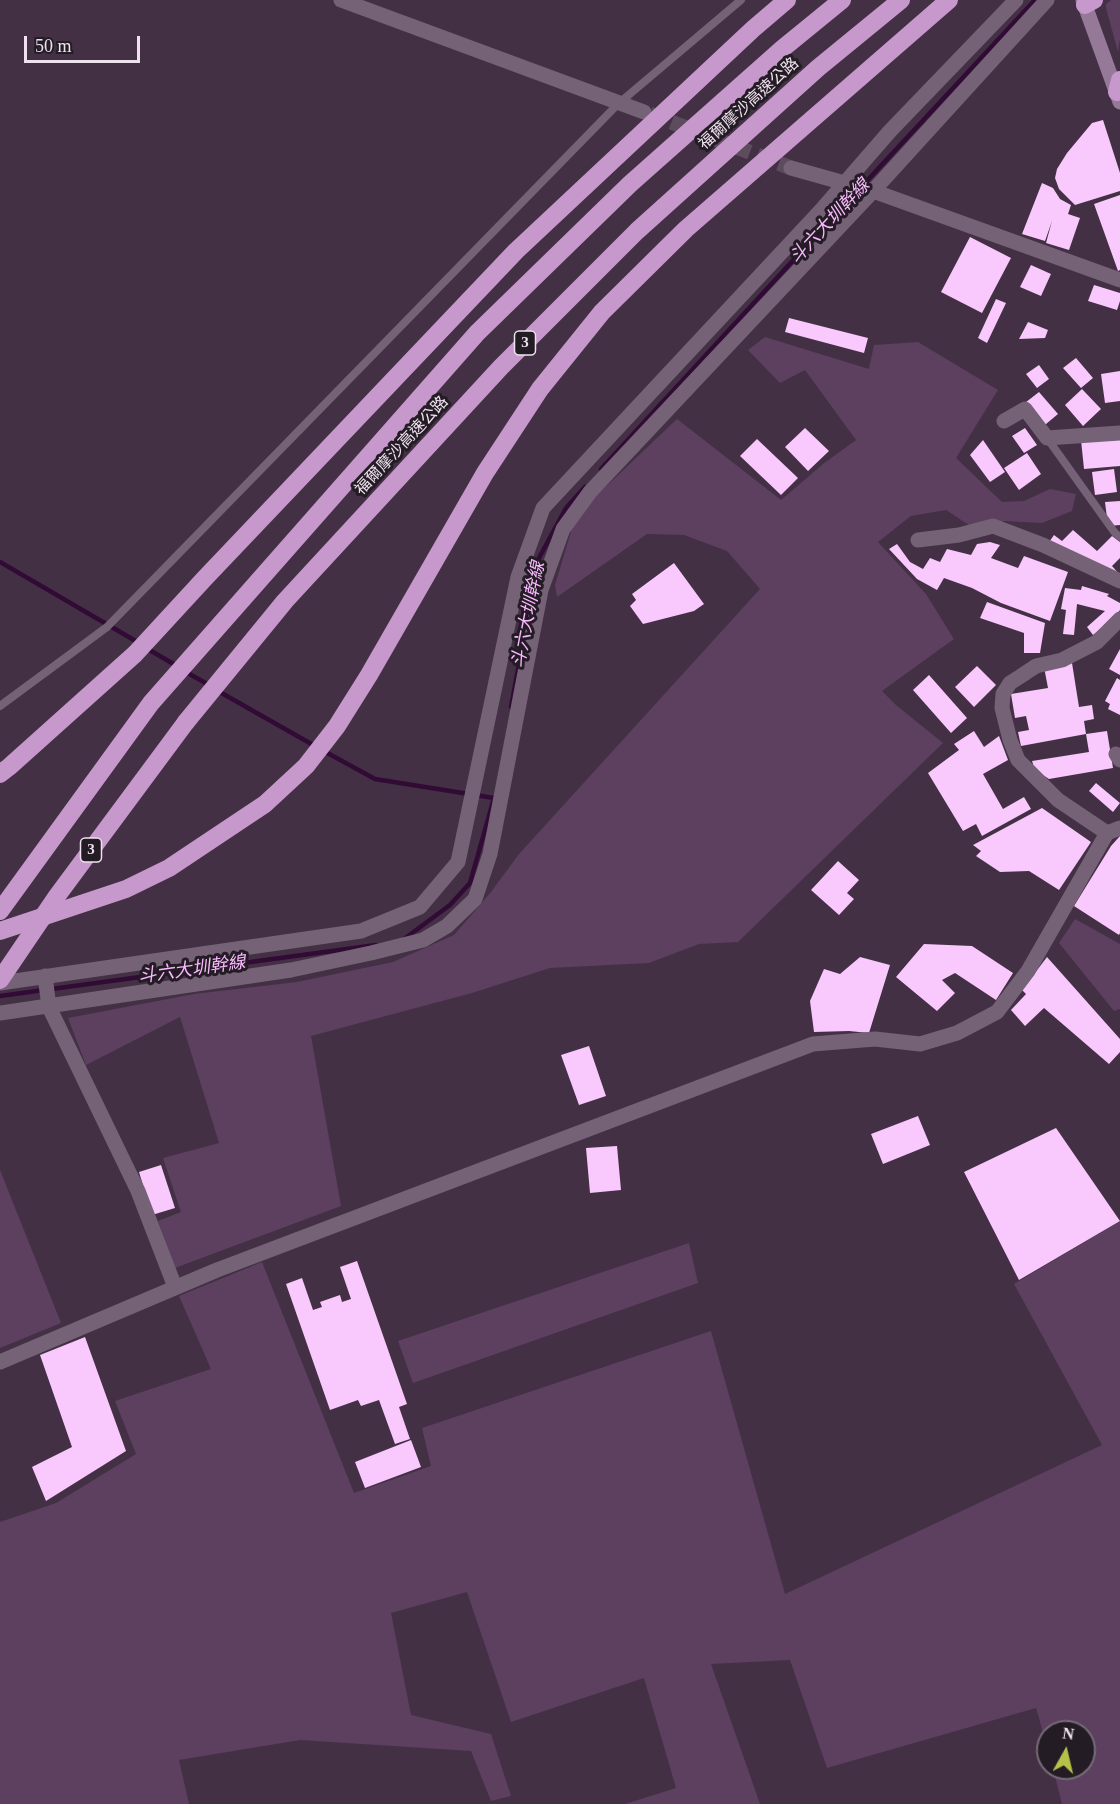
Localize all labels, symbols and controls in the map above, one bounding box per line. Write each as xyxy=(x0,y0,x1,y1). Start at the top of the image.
scale bar xyxy=(27,24,142,62)
text: 50 m xyxy=(35,36,72,56)
street label: 福爾摩沙高速公路 xyxy=(695,54,803,154)
water label: 斗六大圳幹線 xyxy=(785,175,875,269)
road number: 3 xyxy=(514,331,536,355)
street label: 福爾摩沙高速公路 xyxy=(351,393,453,499)
water label: 斗六大圳幹線 xyxy=(508,560,550,670)
road number: 3 xyxy=(80,838,101,862)
water label: 斗六大圳幹線 xyxy=(137,952,247,988)
north arrow xyxy=(1036,1720,1096,1780)
text: N xyxy=(1061,1724,1075,1743)

